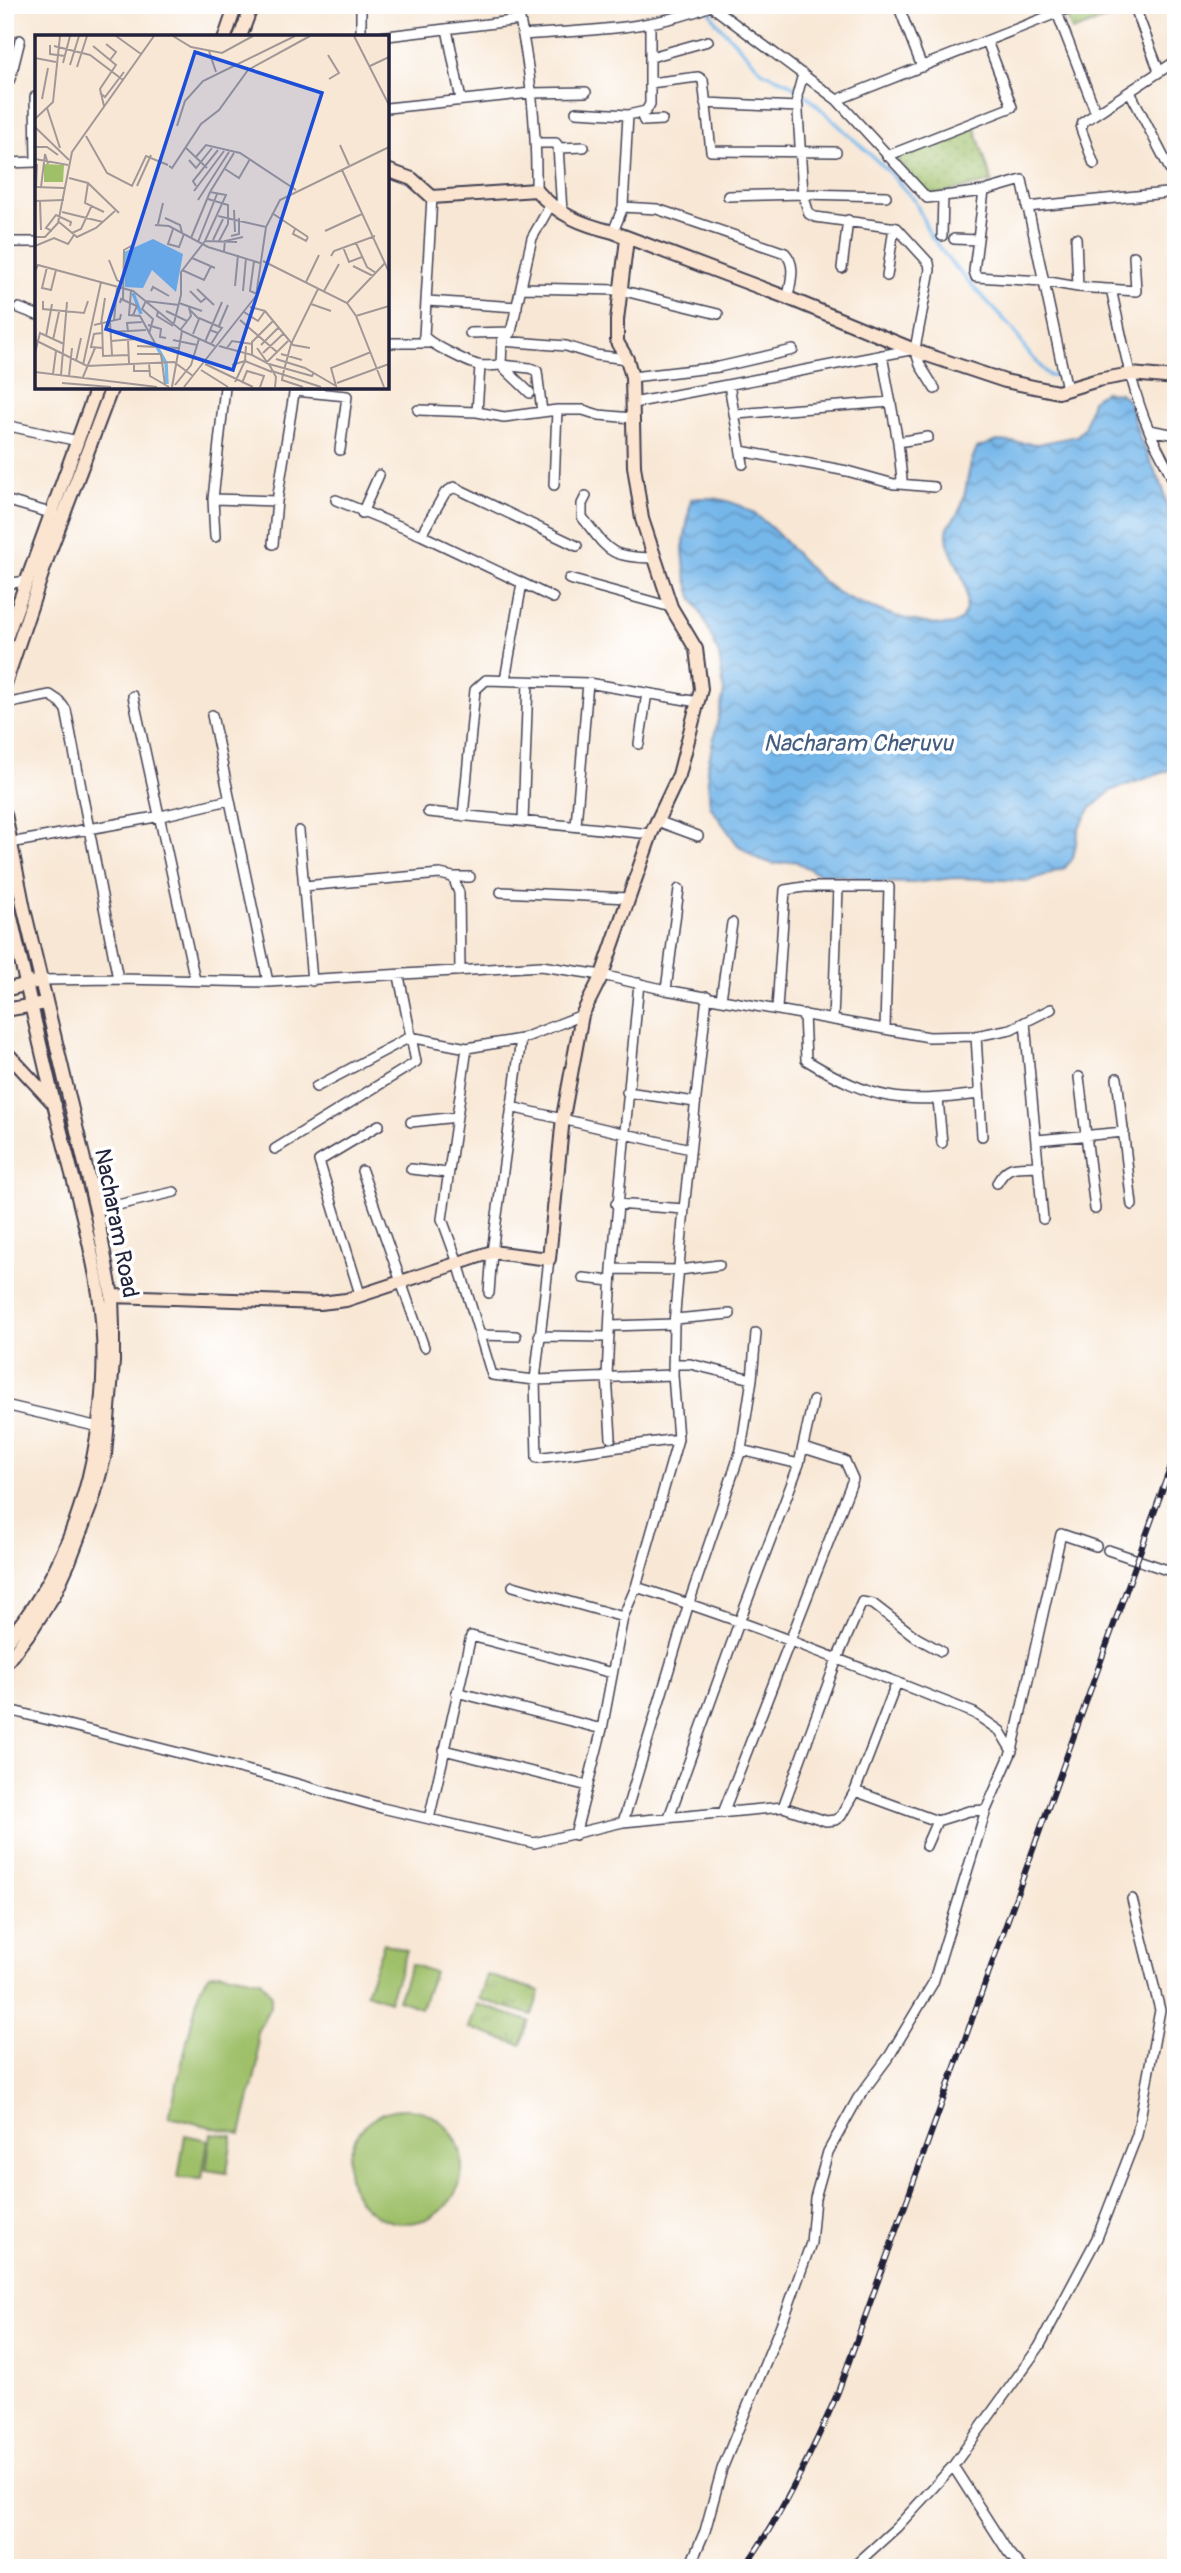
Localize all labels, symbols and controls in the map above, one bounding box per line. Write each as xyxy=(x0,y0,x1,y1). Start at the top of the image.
inset map xyxy=(35,35,388,388)
water label: Nacharam Cheruvu xyxy=(763,729,955,758)
street label: Nacharam Road xyxy=(88,1146,145,1300)

